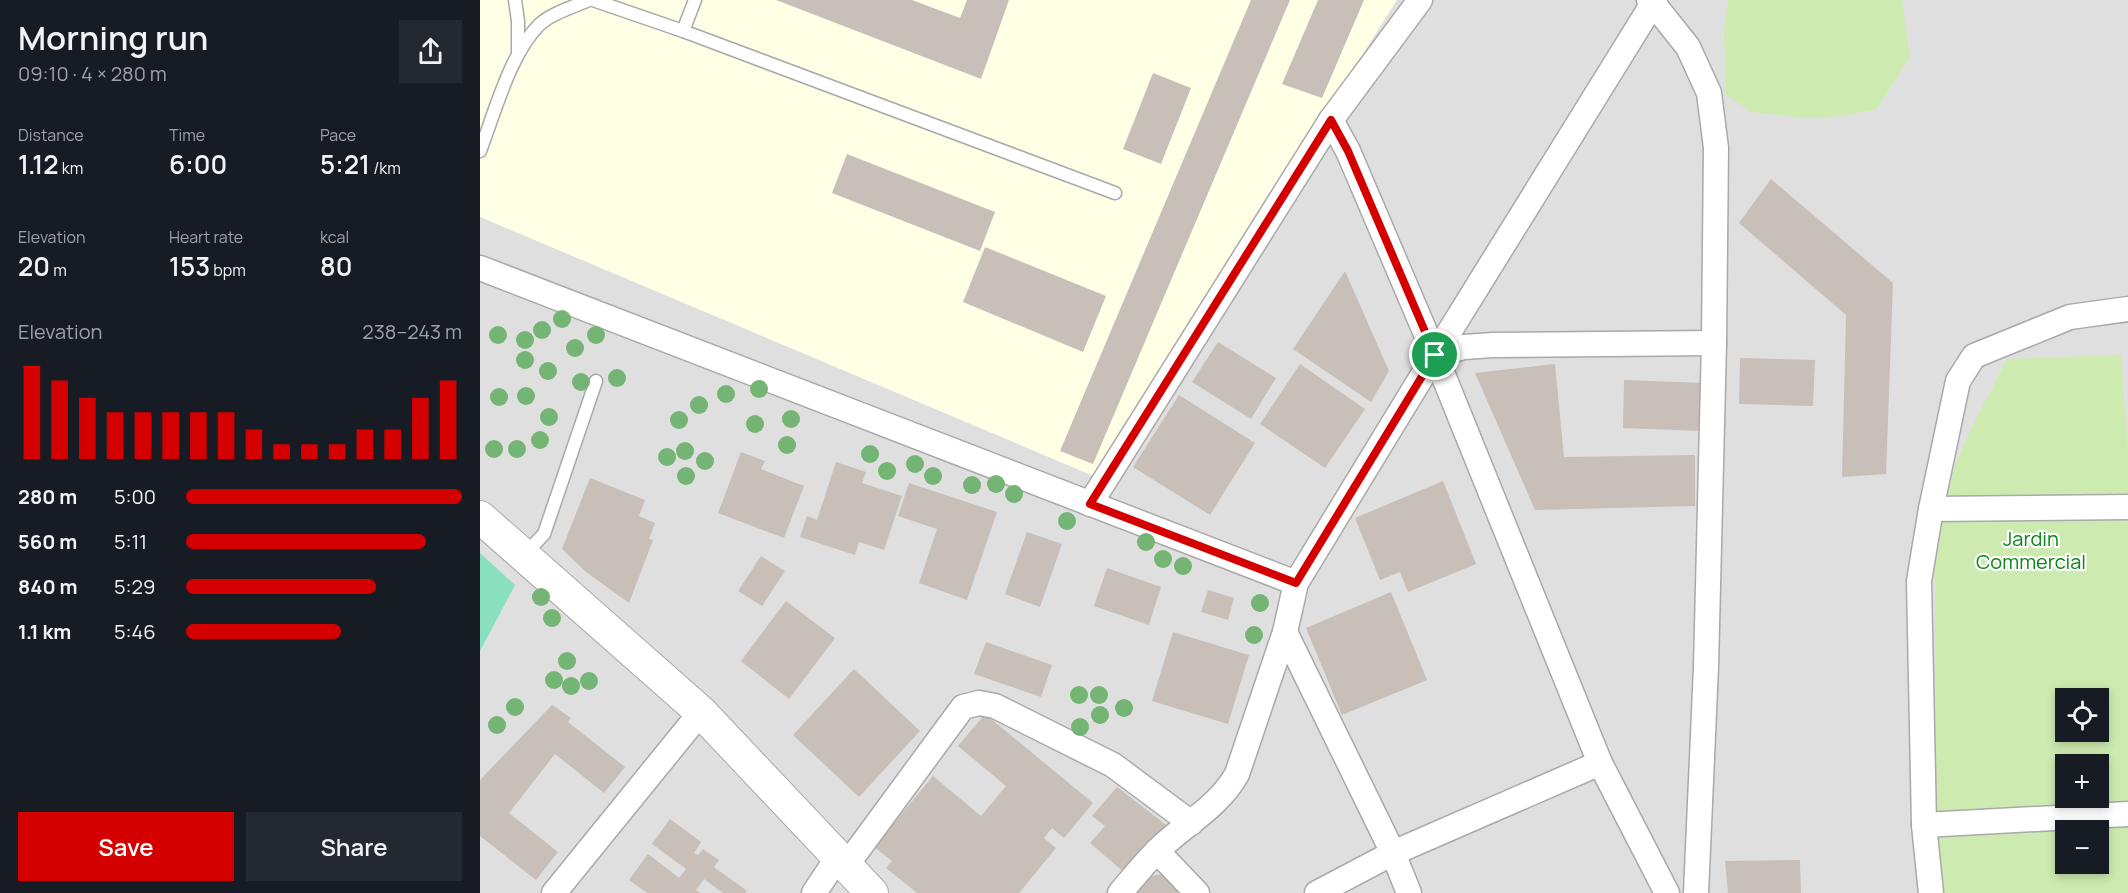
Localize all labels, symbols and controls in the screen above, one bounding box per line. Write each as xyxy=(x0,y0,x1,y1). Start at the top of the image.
text: Morning run xyxy=(18,15,208,60)
button: share xyxy=(399,20,462,83)
text: 09:10 · 4 × 280 m xyxy=(18,60,167,87)
text: Distance xyxy=(18,124,84,146)
text: Time xyxy=(169,124,205,146)
text: Pace xyxy=(320,124,356,146)
text: 1.12 xyxy=(18,146,59,182)
text: 6:00 xyxy=(169,146,227,182)
text: 5:21 xyxy=(320,146,370,182)
text: km xyxy=(59,157,83,179)
text: /km xyxy=(370,157,401,179)
text: Elevation xyxy=(18,226,86,248)
text: Heart rate xyxy=(169,226,243,248)
text: kcal xyxy=(320,226,349,248)
text: 20 xyxy=(18,248,50,284)
text: 153 xyxy=(169,248,210,284)
text: 80 xyxy=(320,248,352,284)
text: m xyxy=(50,259,67,281)
text: bpm xyxy=(210,259,246,281)
text: Elevation xyxy=(18,318,102,345)
text: 238–243 m xyxy=(362,318,462,345)
pin xyxy=(1409,329,1460,380)
icon: arrive xyxy=(1418,338,1451,371)
text: 280 m xyxy=(18,483,77,510)
text: 5:00 xyxy=(114,483,156,510)
park label: Jardin Commercial xyxy=(1976,525,2086,575)
text: 560 m xyxy=(18,528,77,555)
text: 5:11 xyxy=(114,528,147,555)
text: 840 m xyxy=(18,573,78,600)
text: 5:29 xyxy=(114,573,155,600)
text: 1.1 km xyxy=(18,618,71,645)
text: 5:46 xyxy=(114,618,156,645)
map controls xyxy=(2055,688,2109,874)
button: locate xyxy=(2055,688,2109,742)
button: + xyxy=(2055,754,2109,808)
button: Save xyxy=(18,812,234,881)
button: Share xyxy=(246,812,462,881)
button: − xyxy=(2055,820,2109,874)

